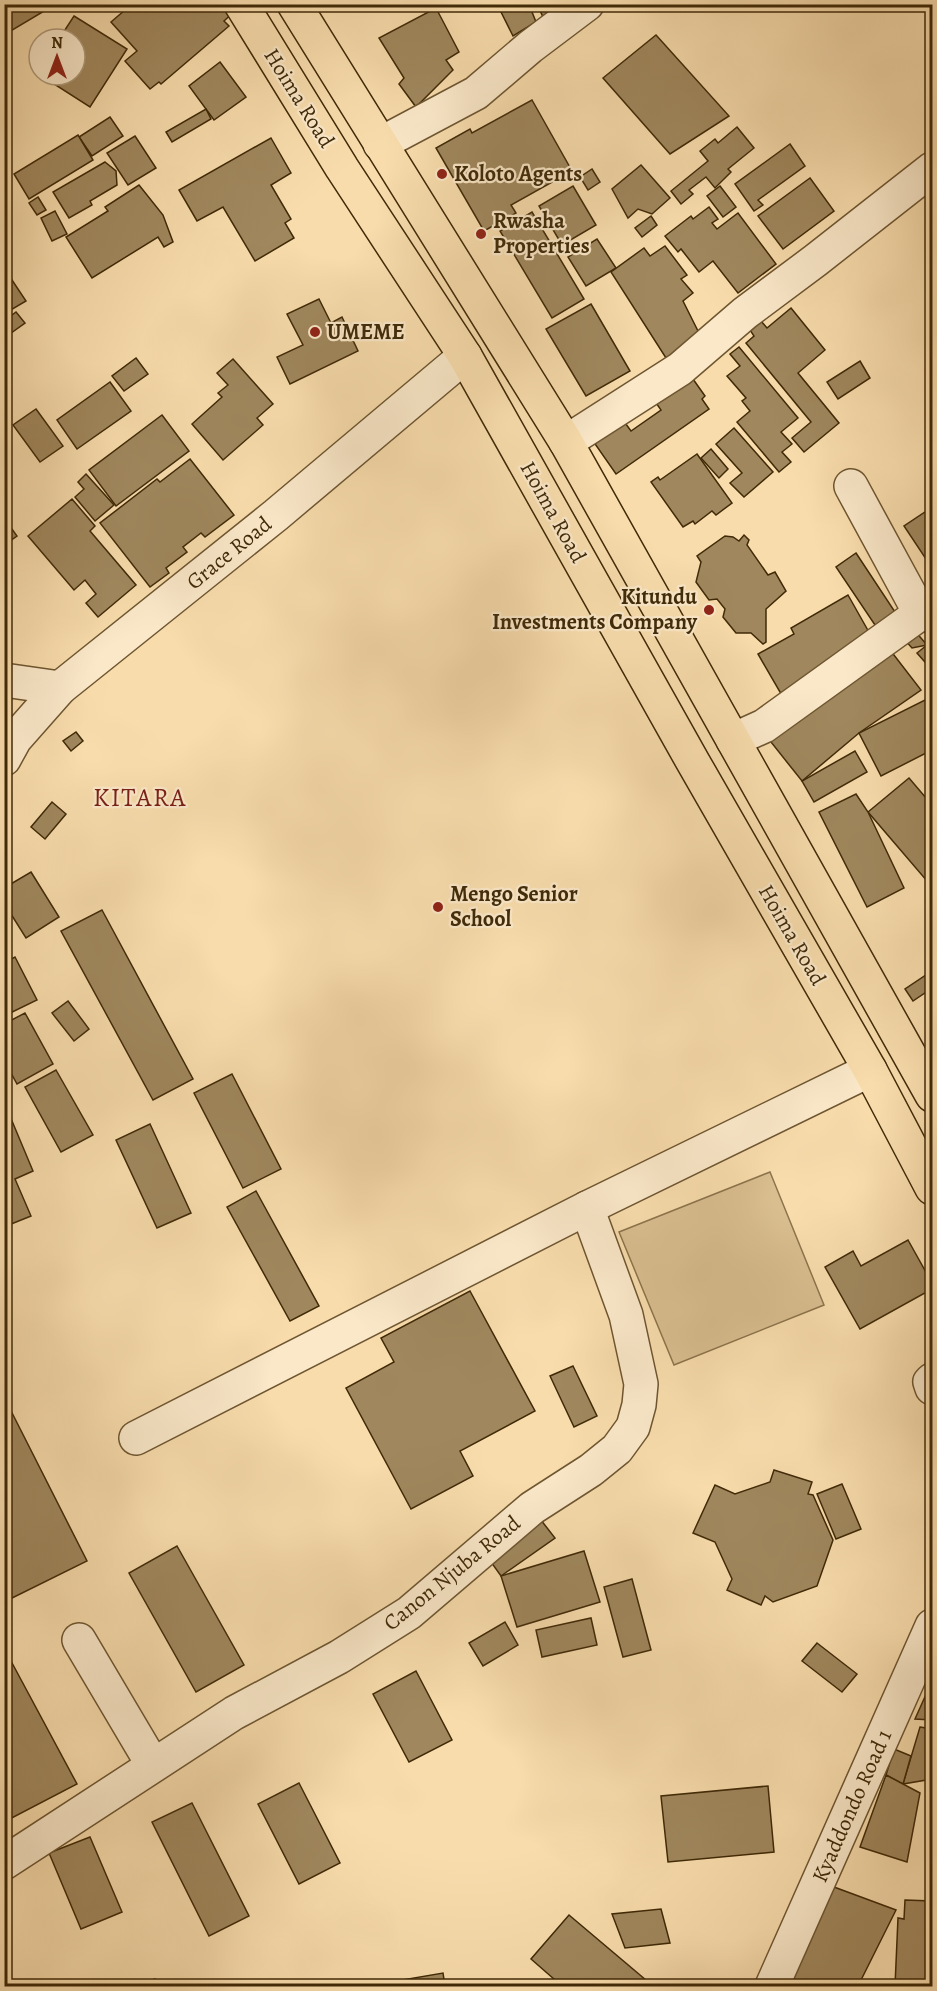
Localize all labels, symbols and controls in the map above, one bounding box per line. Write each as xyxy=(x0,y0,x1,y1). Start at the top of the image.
north arrow xyxy=(27,27,87,87)
text: N xyxy=(51,32,63,54)
street label: Hoima Road xyxy=(257,43,341,154)
place label: Koloto Agents xyxy=(454,159,582,189)
marker: Koloto Agents xyxy=(435,167,449,181)
place label: Rwasha Properties xyxy=(493,206,590,261)
marker: Rwasha Properties xyxy=(474,227,488,241)
place label: UMEME xyxy=(327,317,405,347)
marker: UMEME xyxy=(308,325,322,339)
street label: Hoima Road xyxy=(513,456,593,568)
street label: Grace Road xyxy=(180,509,278,597)
place label: Kitundu Investments Company xyxy=(492,582,698,637)
marker: Kitundu Investments Company xyxy=(702,603,716,617)
district label: KITARA xyxy=(93,780,187,815)
place label: Mengo Senior School xyxy=(450,879,578,934)
street label: Hoima Road xyxy=(751,879,833,991)
marker: Mengo Senior School xyxy=(431,900,445,914)
street label: Canon Njuba Road xyxy=(377,1508,527,1638)
street label: Kyaddondo Road 1 xyxy=(805,1725,899,1887)

